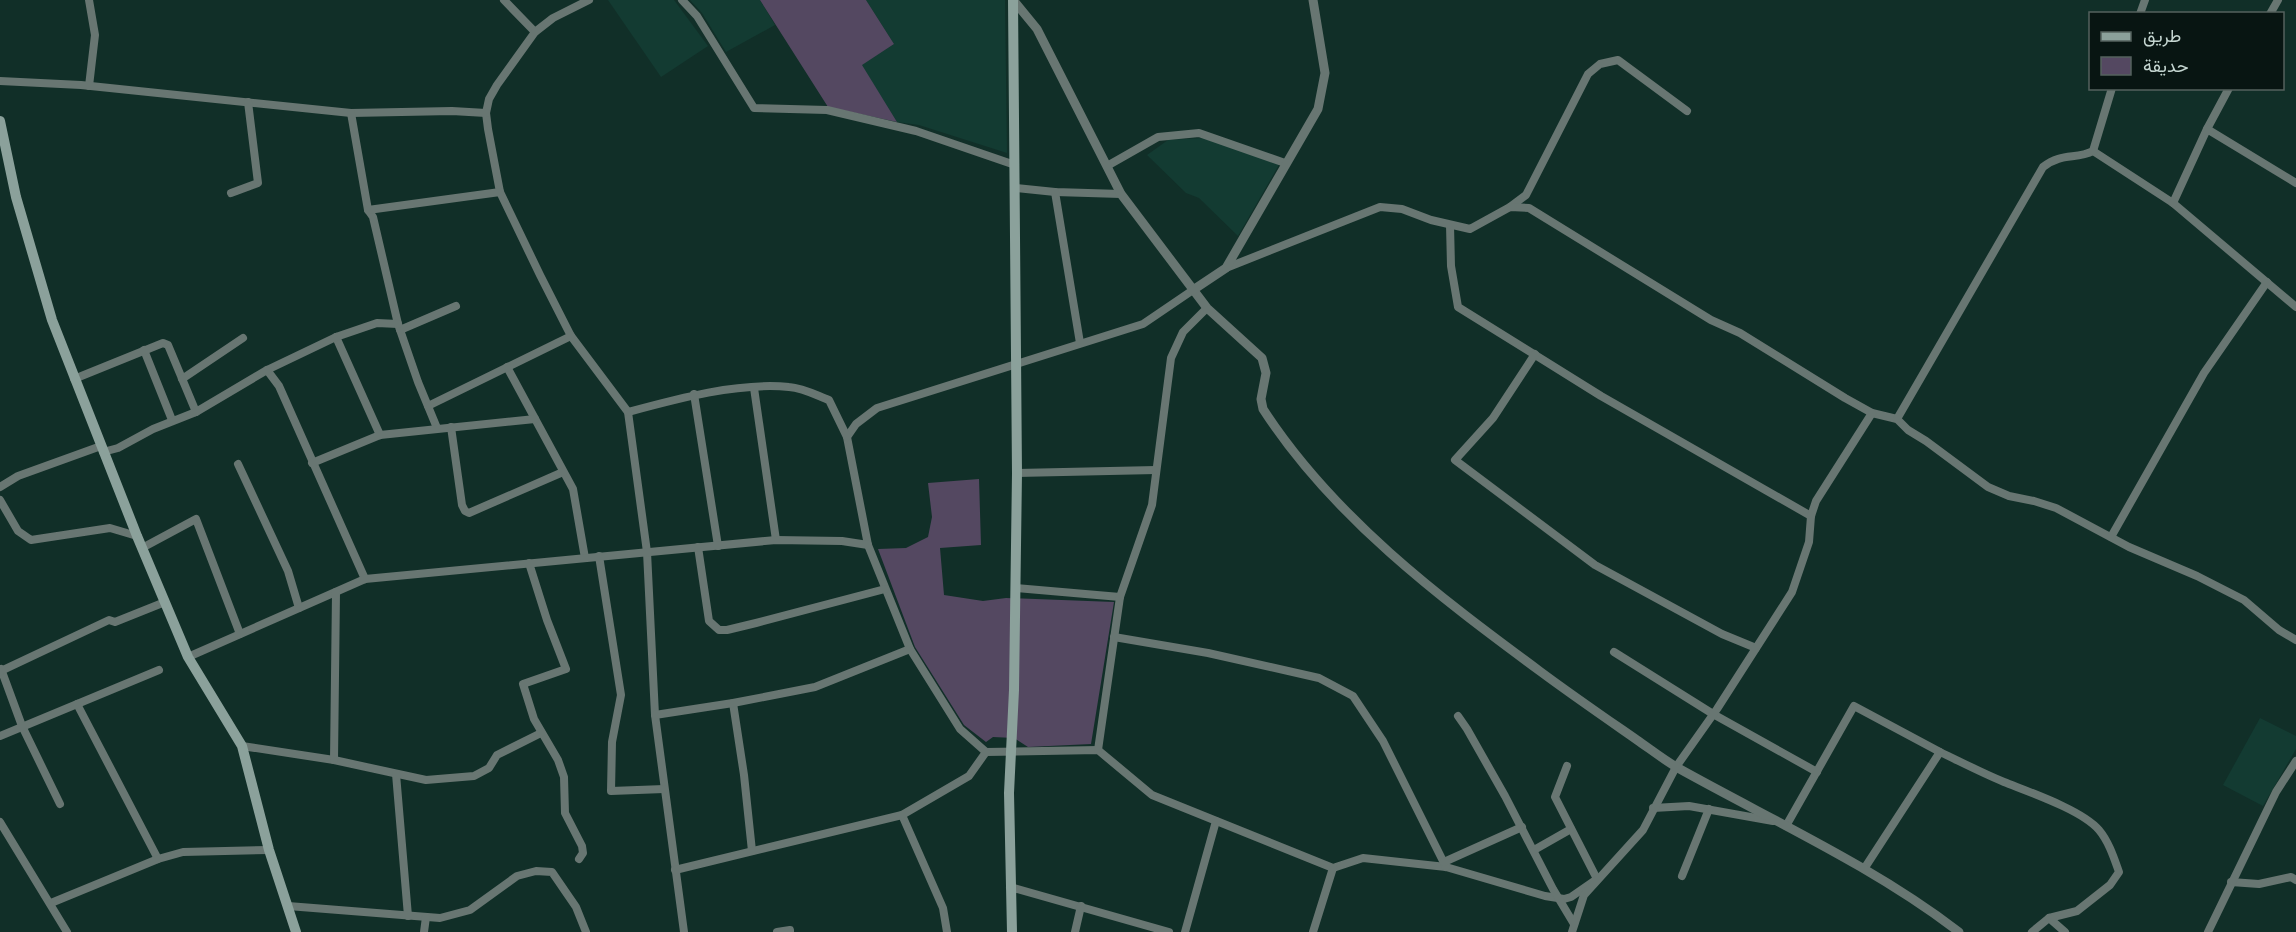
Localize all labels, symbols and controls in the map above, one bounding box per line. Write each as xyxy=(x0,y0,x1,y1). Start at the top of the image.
legend xyxy=(2089,12,2284,90)
text: طريق xyxy=(2143,28,2181,47)
text: حديقة xyxy=(2143,58,2189,76)

